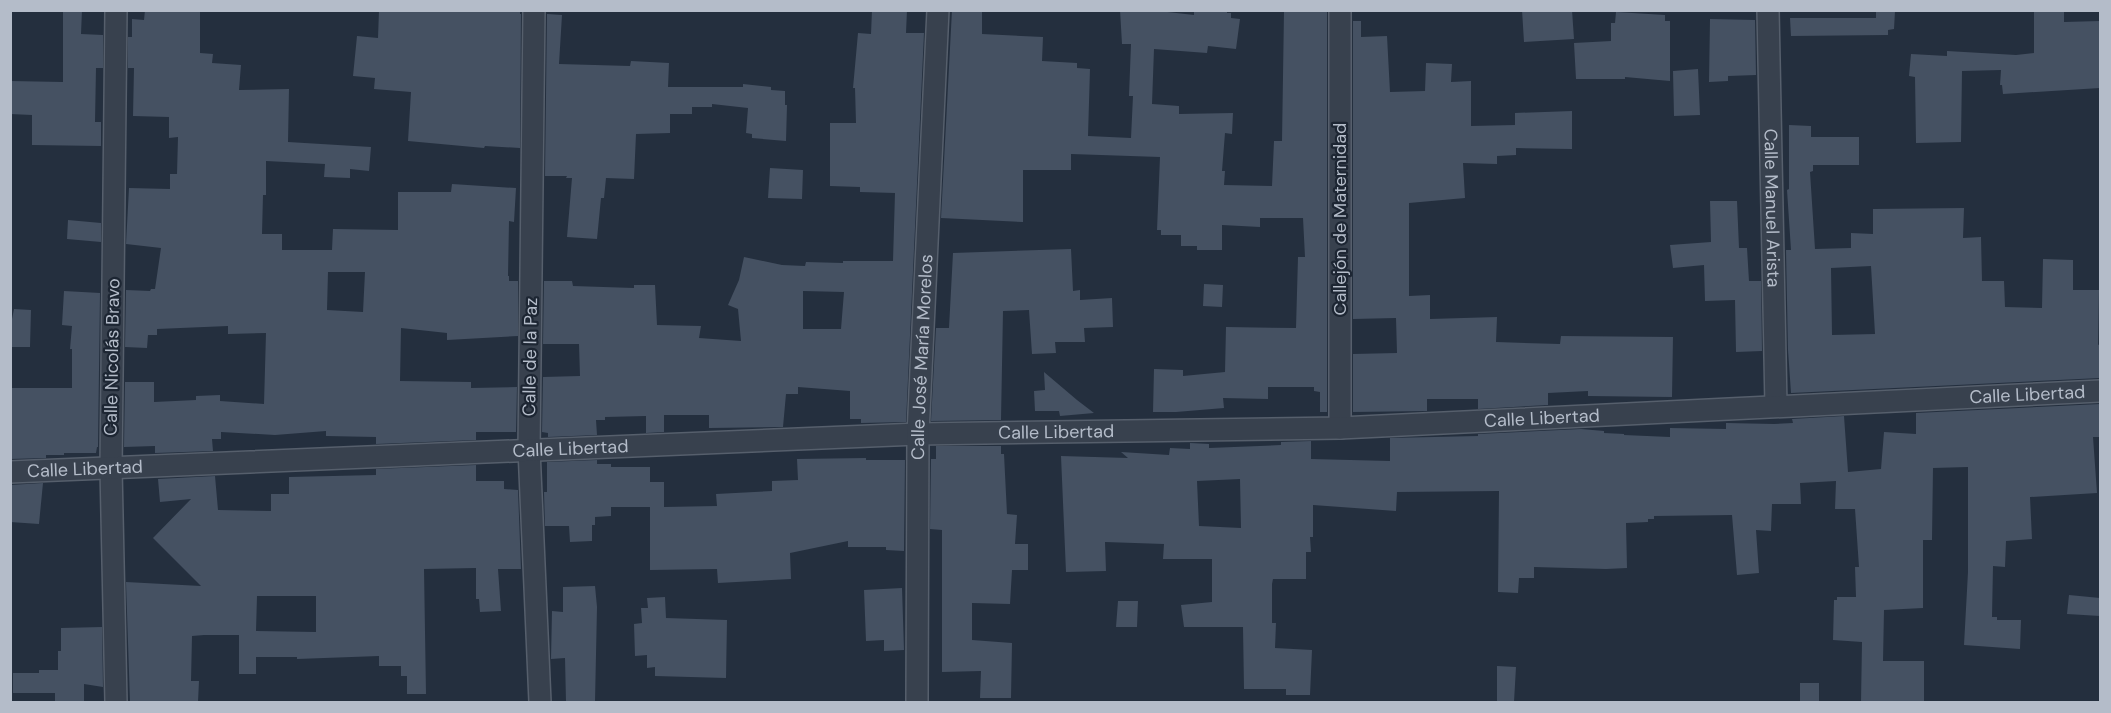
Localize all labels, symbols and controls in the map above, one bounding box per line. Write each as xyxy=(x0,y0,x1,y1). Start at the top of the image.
street label: Callejón de Maternidad xyxy=(1328,123,1352,315)
street label: Calle Manuel Arista xyxy=(1758,128,1786,288)
street label: Calle José María Morelos xyxy=(906,254,938,460)
street label: Calle Nicolás Bravo xyxy=(99,278,125,436)
street label: Calle de la Paz xyxy=(517,297,543,417)
street label: Calle Libertad xyxy=(1969,380,2086,409)
street label: Calle Libertad xyxy=(1483,403,1600,433)
street label: Calle Libertad xyxy=(998,419,1114,445)
street label: Calle Libertad xyxy=(512,434,629,463)
street label: Calle Libertad xyxy=(27,454,143,483)

